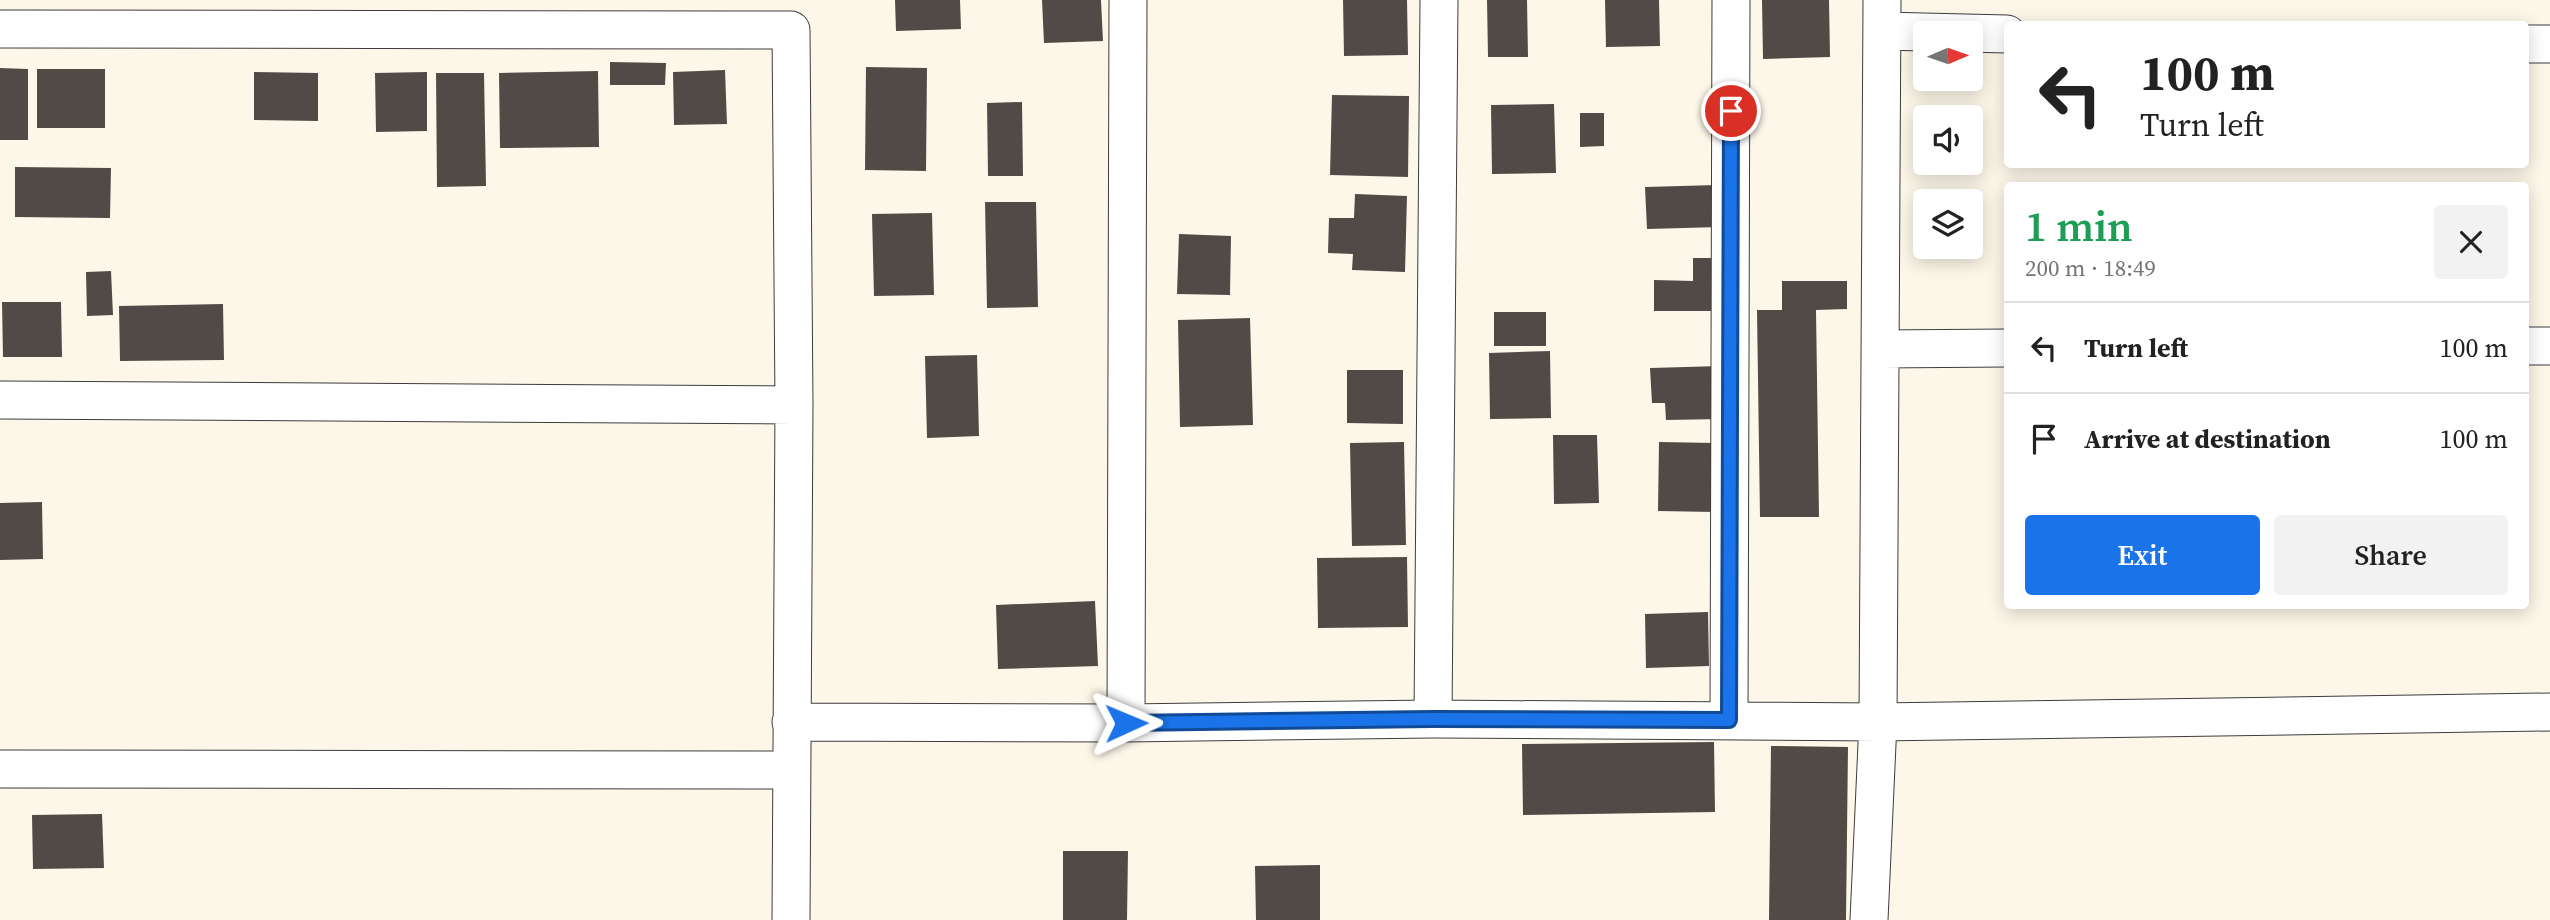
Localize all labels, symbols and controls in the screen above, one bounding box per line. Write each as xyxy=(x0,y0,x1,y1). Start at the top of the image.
north arrow xyxy=(1913,21,1983,91)
map controls xyxy=(1913,21,1983,259)
text: 100 m xyxy=(2140,39,2275,106)
icon: left xyxy=(2025,49,2116,140)
pin xyxy=(1701,81,1761,141)
icon: arrive xyxy=(1712,92,1750,130)
text: Turn left xyxy=(2140,103,2264,147)
button: sound xyxy=(1913,105,1983,175)
button: layers xyxy=(1913,189,1983,259)
text: 1 min xyxy=(2025,197,2133,255)
button: close xyxy=(2434,205,2508,279)
text: 200 m · 18:49 xyxy=(2025,252,2156,284)
icon: left xyxy=(2025,329,2063,367)
text: Turn left xyxy=(2084,330,2188,366)
text: 100 m xyxy=(2440,330,2508,366)
icon: arrive xyxy=(2025,420,2063,458)
text: Arrive at destination xyxy=(2084,421,2331,457)
text: 100 m xyxy=(2440,421,2508,457)
button: Exit xyxy=(2025,515,2260,595)
button: Share xyxy=(2274,515,2508,595)
position arrow xyxy=(1089,686,1163,760)

